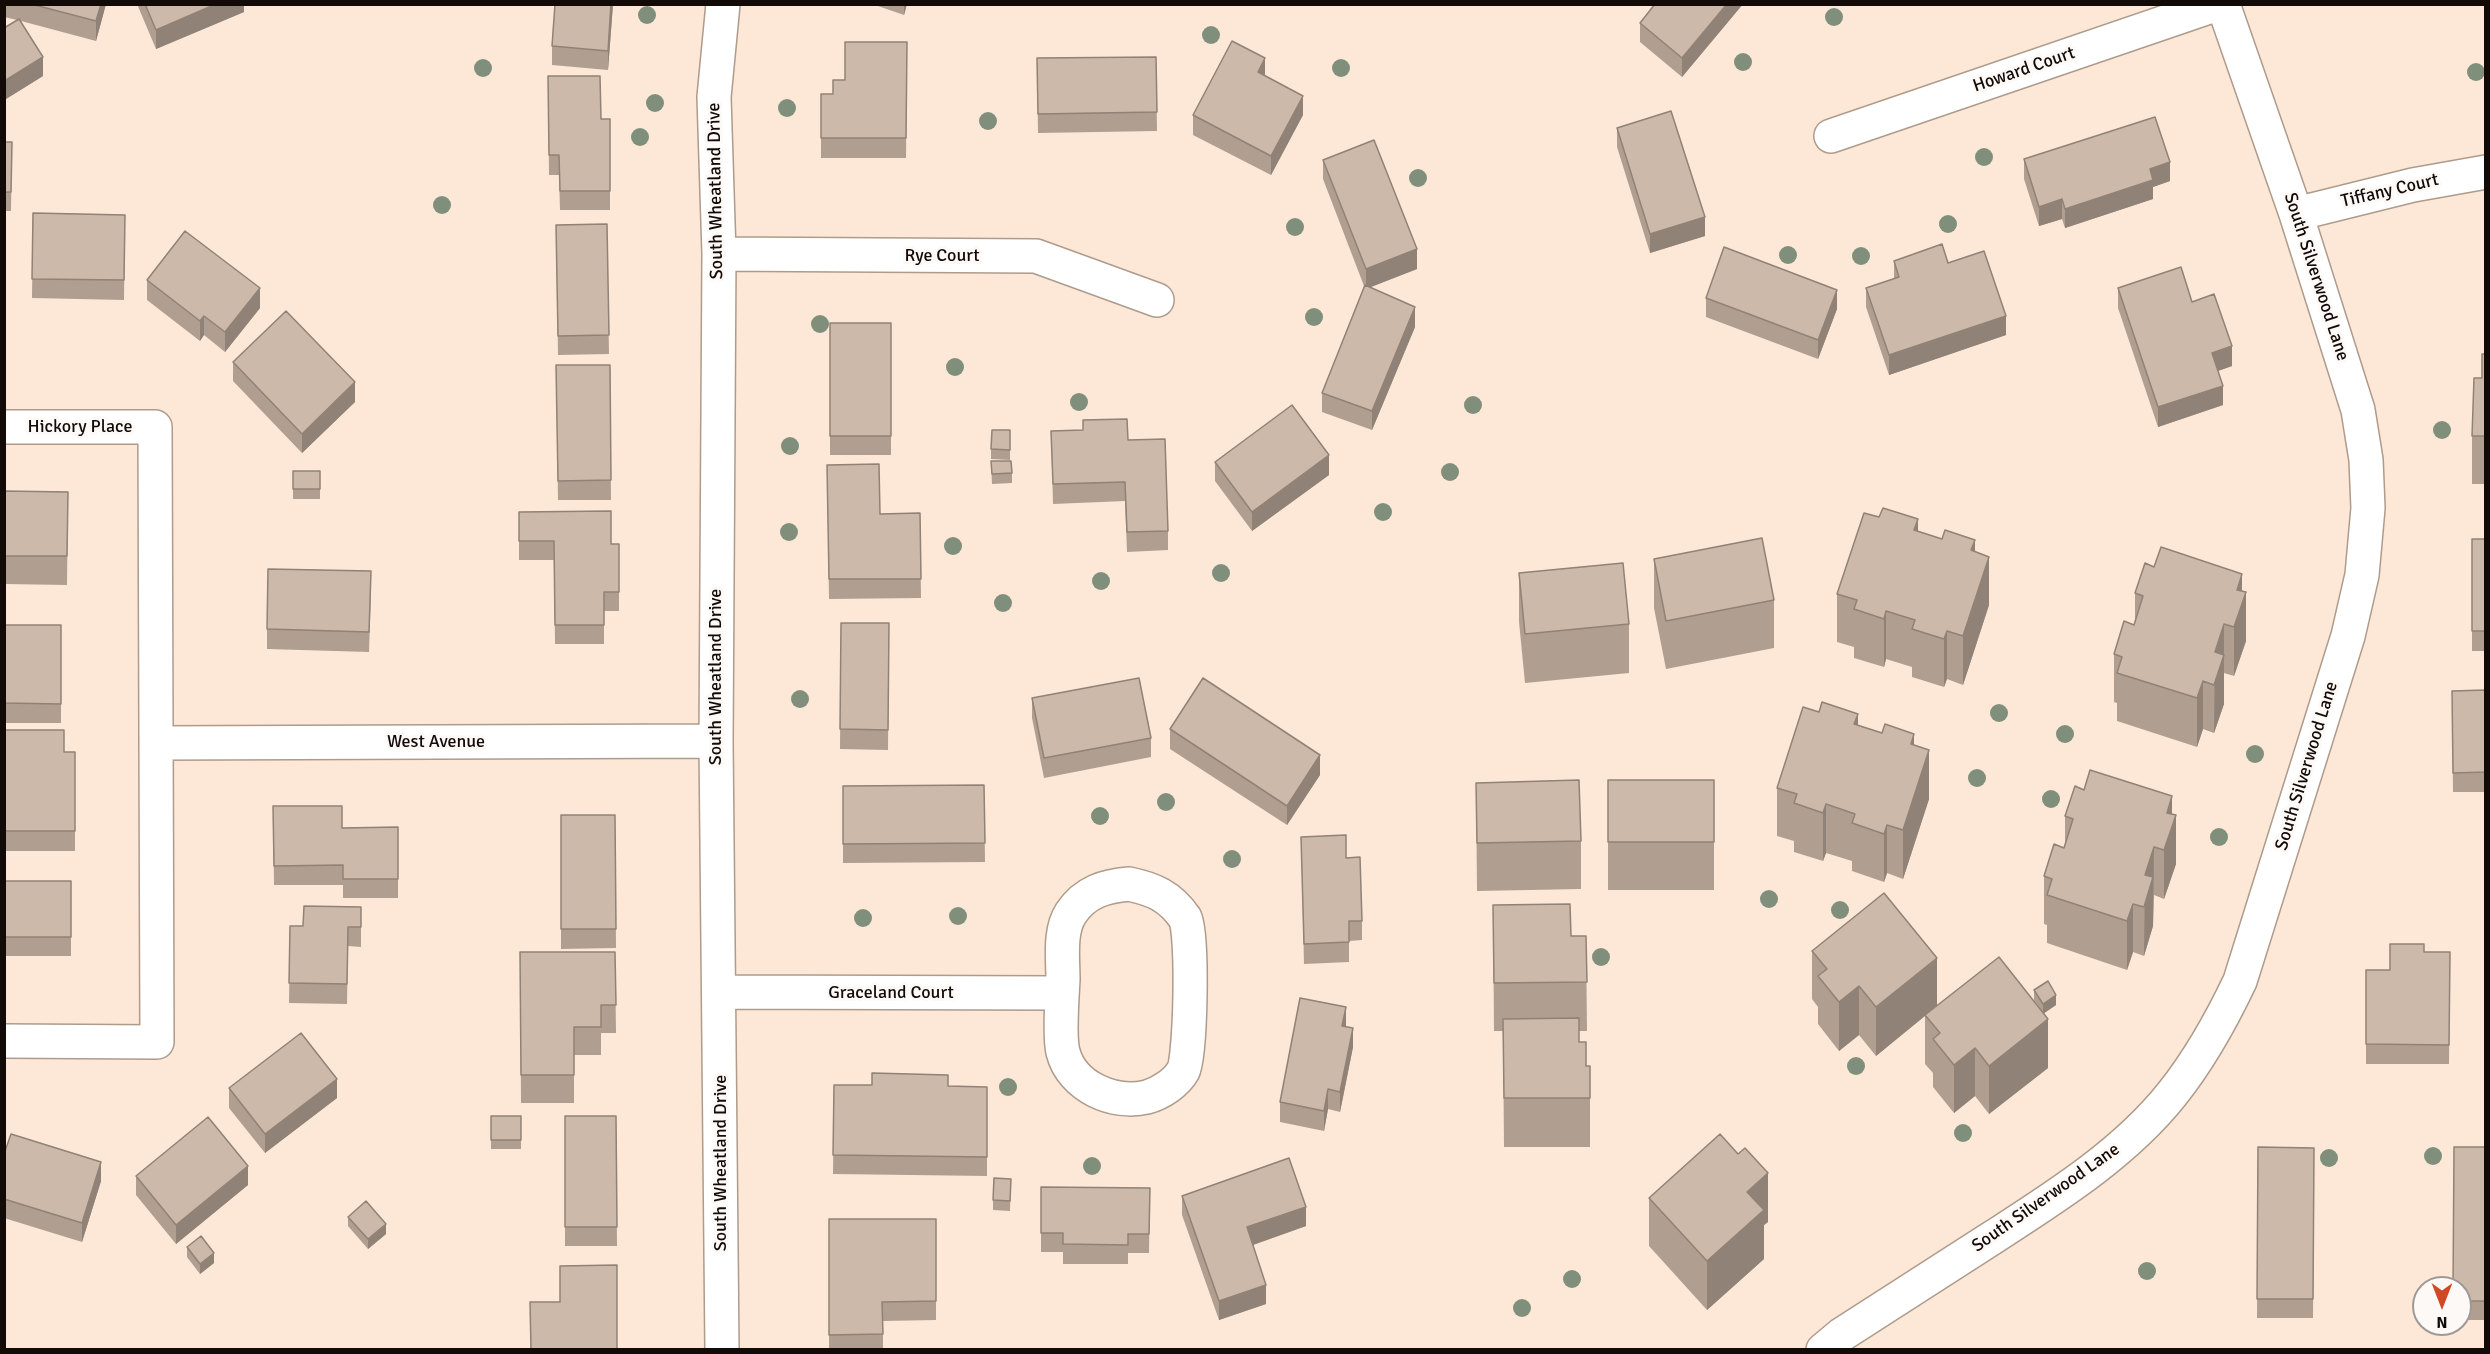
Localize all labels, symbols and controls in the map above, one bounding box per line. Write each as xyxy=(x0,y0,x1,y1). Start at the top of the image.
street label: Howard Court xyxy=(1970,42,2078,98)
street label: South Wheatland Drive xyxy=(704,103,728,279)
street label: Tiffany Court xyxy=(2339,169,2441,213)
street label: South Silverwood Lane xyxy=(2279,190,2353,364)
street label: Rye Court xyxy=(904,245,980,267)
street label: Hickory Place xyxy=(28,416,132,438)
street label: South Wheatland Drive xyxy=(705,589,727,765)
street label: South Silverwood Lane xyxy=(2271,679,2343,853)
street label: West Avenue xyxy=(387,731,485,753)
street label: Graceland Court xyxy=(828,982,954,1004)
street label: South Wheatland Drive xyxy=(710,1075,732,1251)
street label: South Silverwood Lane xyxy=(1968,1139,2124,1257)
north arrow xyxy=(2412,1276,2472,1336)
text: N xyxy=(2436,1312,2448,1332)

